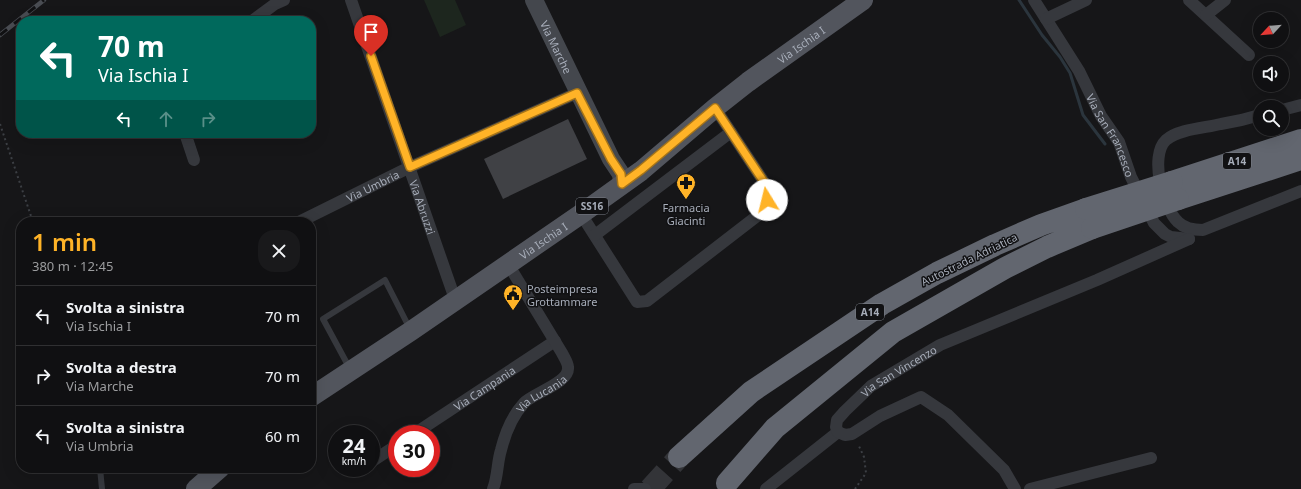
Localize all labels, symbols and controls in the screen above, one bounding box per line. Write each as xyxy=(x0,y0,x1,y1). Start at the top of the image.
north arrow xyxy=(1253,12,1289,48)
map controls xyxy=(1253,12,1289,136)
pin xyxy=(354,15,388,56)
street label: Via Marche xyxy=(537,18,576,76)
icon: arrive xyxy=(360,21,382,43)
street label: Via Ischia I xyxy=(774,22,828,67)
text: 70 m xyxy=(98,27,165,65)
icon: left xyxy=(32,32,84,84)
button: sound xyxy=(1253,56,1289,92)
text: Via Ischia I xyxy=(98,63,188,87)
street label: Via San Francesco xyxy=(1084,91,1138,179)
button: search xyxy=(1253,100,1289,136)
icon: left xyxy=(113,108,135,130)
icon: ahead xyxy=(155,108,177,130)
icon: right xyxy=(197,108,219,130)
road number: A14 xyxy=(1223,153,1251,169)
street label: Via Umbria xyxy=(344,166,401,205)
pharmacy icon: Farmacia Giacinti xyxy=(675,172,697,200)
street label: Via Abruzzi xyxy=(407,178,439,236)
position arrow xyxy=(746,179,788,221)
road number: SS16 xyxy=(576,198,608,214)
place label: Farmacia Giacinti xyxy=(662,200,710,228)
street label: Via Ischia I xyxy=(516,218,570,262)
text: 1 min xyxy=(32,225,97,258)
street label: Autostrada Adriatica xyxy=(918,229,1020,289)
button: close xyxy=(258,230,300,272)
text: 380 m · 12:45 xyxy=(32,257,113,275)
place label: Posteimpresa Grottammare xyxy=(527,281,598,309)
public building icon: Posteimpresa Grottammare xyxy=(502,283,524,311)
text: Svolta a sinistra xyxy=(66,297,185,317)
road number: A14 xyxy=(856,304,884,320)
icon: left xyxy=(32,305,54,327)
text: 70 m xyxy=(265,306,300,326)
text: Via Ischia I xyxy=(66,317,131,335)
street label: Via San Vincenzo xyxy=(857,341,939,400)
text: Svolta a destra xyxy=(66,357,177,377)
street label: Via Campania xyxy=(450,362,518,413)
icon: right xyxy=(32,365,54,387)
text: 70 m xyxy=(265,366,300,386)
street label: Via Lucania xyxy=(512,371,570,415)
text: Via Marche xyxy=(66,377,134,395)
text: Svolta a sinistra xyxy=(66,417,185,437)
icon: left xyxy=(32,425,54,447)
speed limit sign: 30 xyxy=(388,425,440,477)
text: 60 m xyxy=(265,426,300,446)
text: 24 xyxy=(343,432,365,459)
text: Via Umbria xyxy=(66,437,134,455)
text: km/h xyxy=(342,454,366,468)

